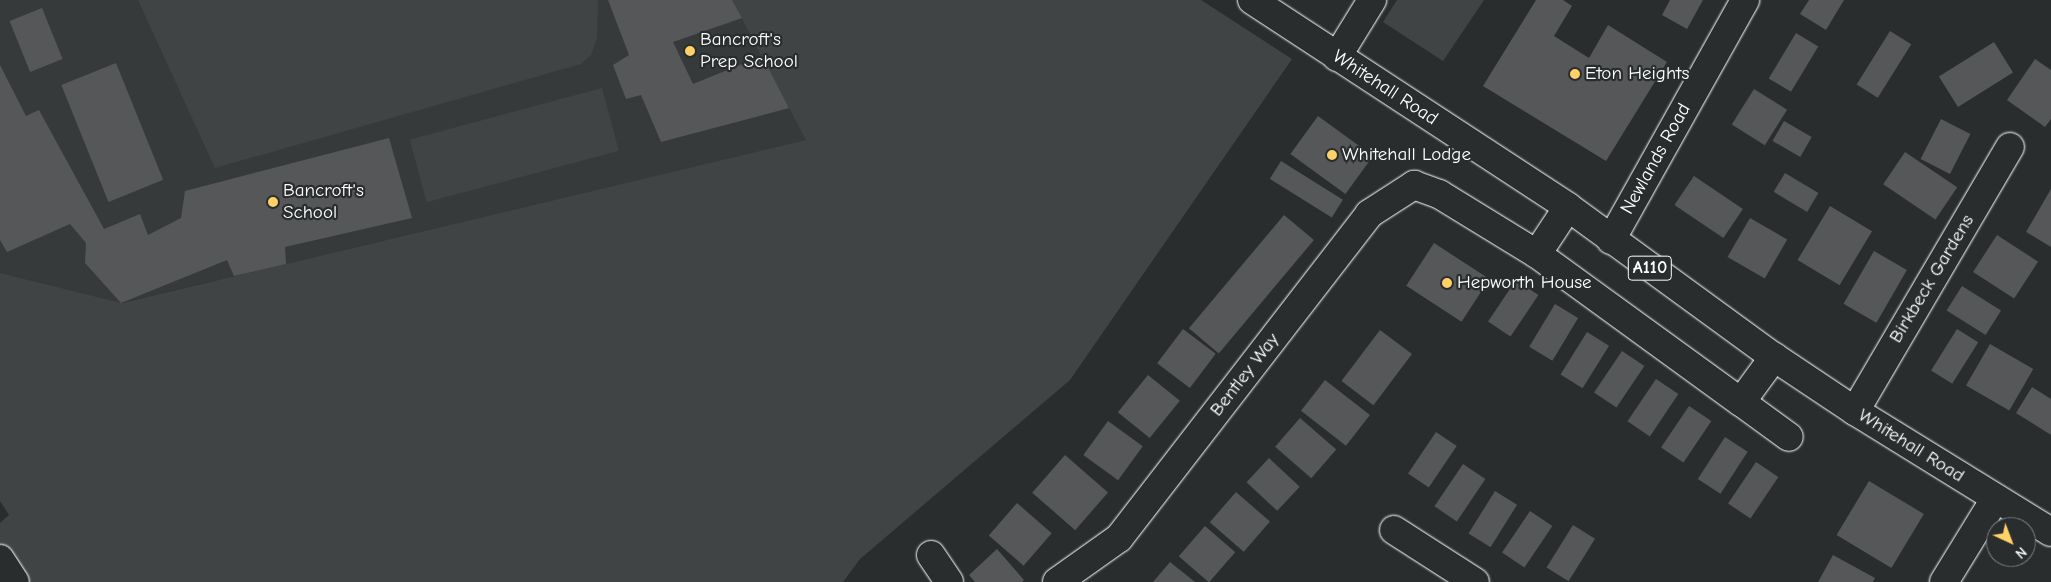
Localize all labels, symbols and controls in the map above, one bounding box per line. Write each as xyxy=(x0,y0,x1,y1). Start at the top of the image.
place label: Bancroft's Prep School xyxy=(700,29,798,73)
marker: Bancroft's Prep School xyxy=(684,45,696,57)
street label: Whitehall Road xyxy=(1328,45,1442,131)
place label: Eton Heights xyxy=(1585,63,1689,85)
marker: Eton Heights xyxy=(1569,68,1581,80)
street label: Newlands Road xyxy=(1616,100,1696,218)
place label: Whitehall Lodge xyxy=(1342,144,1471,166)
marker: Whitehall Lodge xyxy=(1326,149,1338,161)
place label: Bancroft's School xyxy=(283,180,364,224)
marker: Bancroft's School xyxy=(267,196,279,208)
street label: Birkbeck Gardens xyxy=(1885,211,1979,347)
road number: A110 xyxy=(1628,252,1672,284)
place label: Hepworth House xyxy=(1457,272,1592,294)
marker: Hepworth House xyxy=(1441,277,1453,289)
street label: Bentley Way xyxy=(1205,329,1285,421)
street label: Whitehall Road xyxy=(1854,404,1968,488)
north arrow xyxy=(1986,517,2036,567)
text: N xyxy=(2012,543,2030,562)

